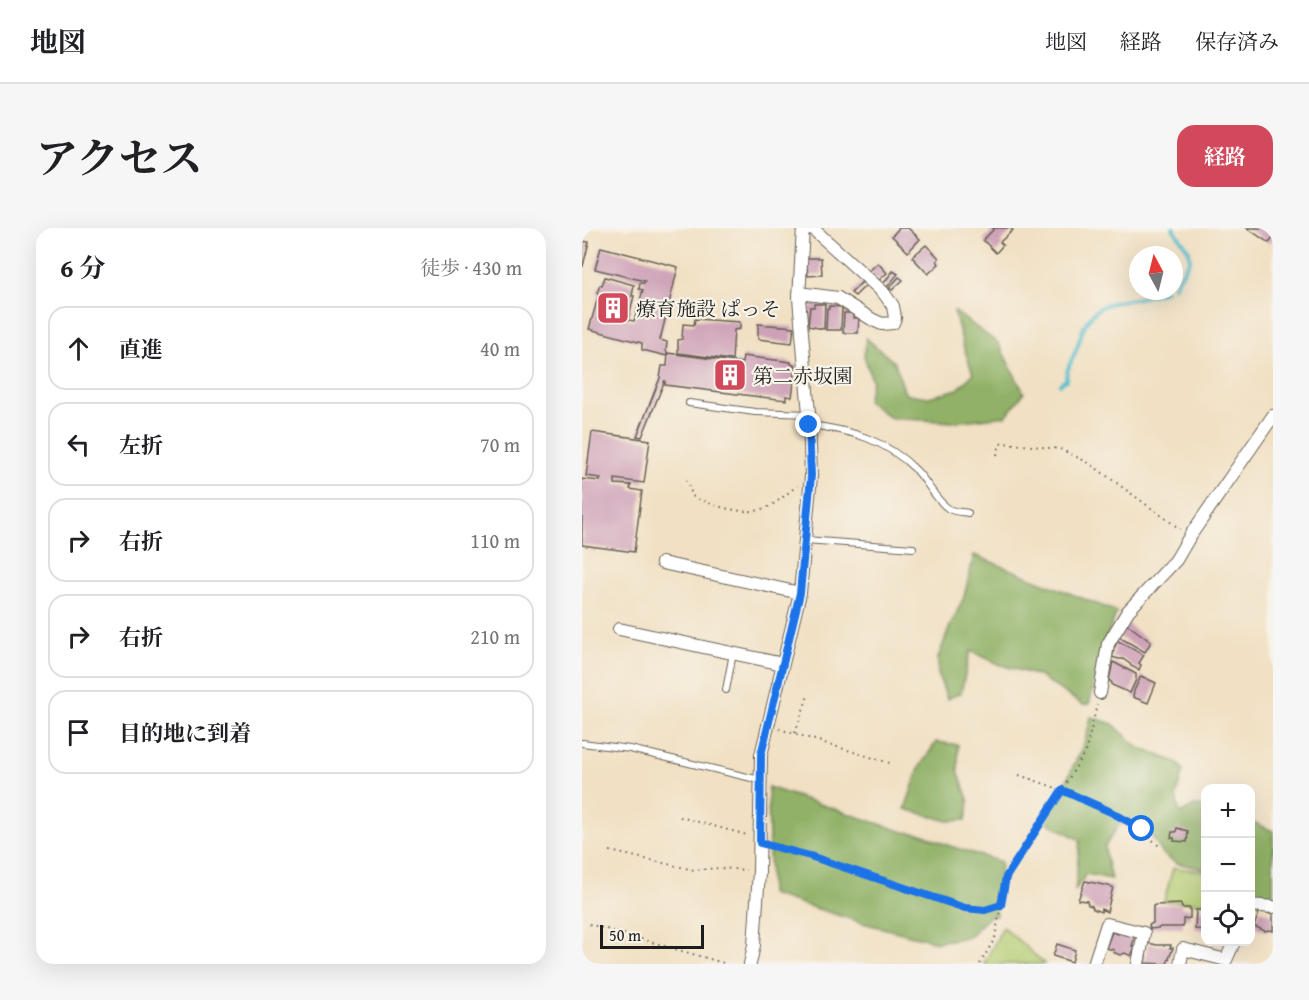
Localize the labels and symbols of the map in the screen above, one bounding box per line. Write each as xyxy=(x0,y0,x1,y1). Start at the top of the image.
north arrow xyxy=(1129,246,1183,300)
building icon: 療育施設 ぱっそ xyxy=(595,290,631,326)
place label: 療育施設 ぱっそ xyxy=(636,294,780,323)
building icon: 第二赤坂園 xyxy=(712,357,748,393)
place label: 第二赤坂園 xyxy=(753,361,853,390)
route end xyxy=(795,411,821,437)
route start xyxy=(1128,815,1154,841)
scale bar xyxy=(600,922,704,950)

